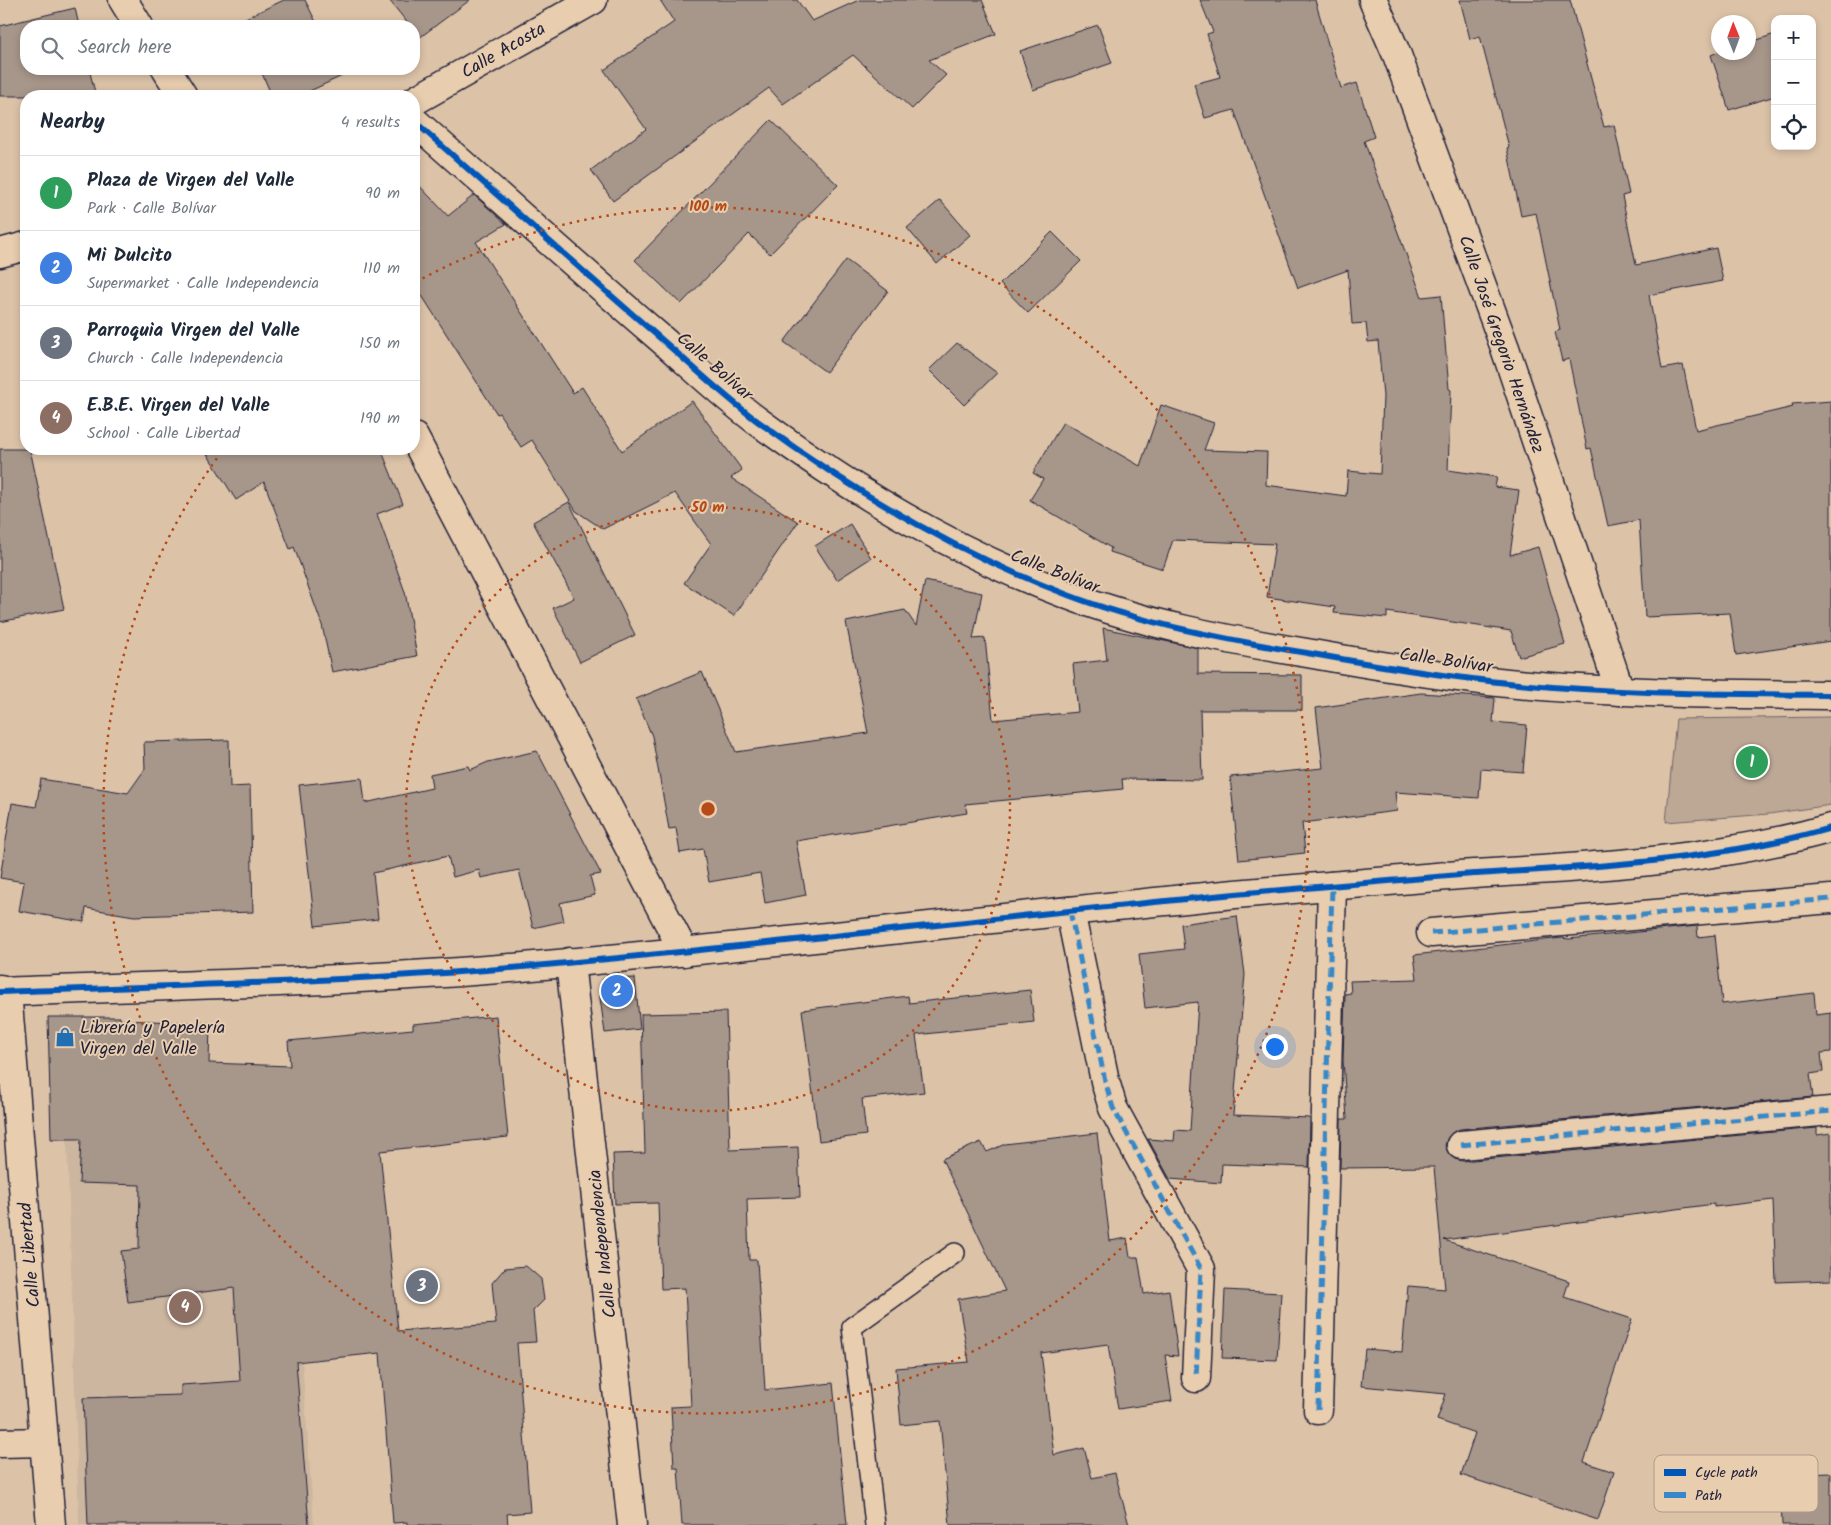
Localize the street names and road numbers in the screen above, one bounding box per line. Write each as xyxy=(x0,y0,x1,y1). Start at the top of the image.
street label: Calle Acosta xyxy=(456,15,552,87)
street label: Calle José Gregorio Hernández xyxy=(1450,232,1552,457)
street label: Calle Bolívar xyxy=(669,325,760,409)
street label: Calle Bolívar xyxy=(1006,542,1104,603)
street label: Calle Bolívar xyxy=(1397,641,1495,683)
street label: Calle Independencia xyxy=(581,1168,626,1320)
street label: Calle Libertad xyxy=(11,1200,50,1309)

